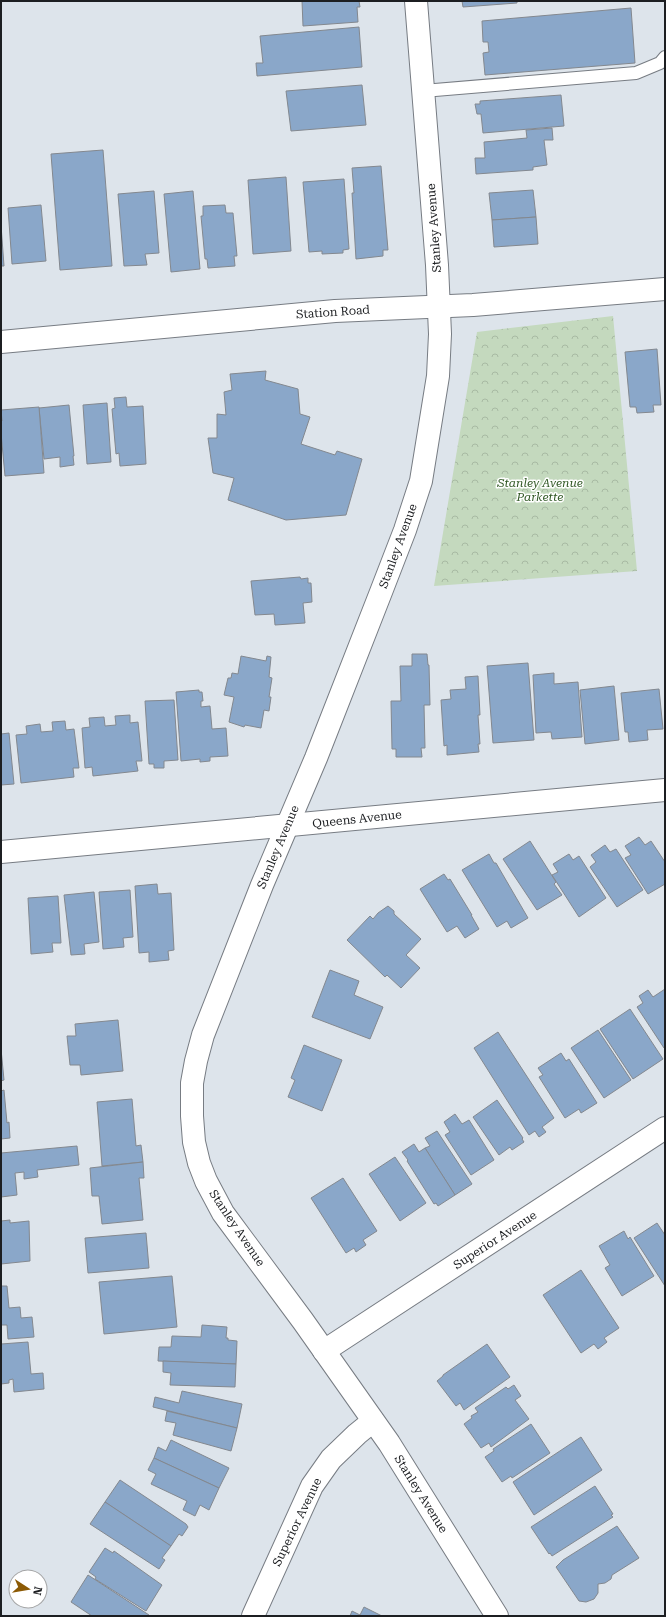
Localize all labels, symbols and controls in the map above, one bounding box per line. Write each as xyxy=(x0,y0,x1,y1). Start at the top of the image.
street label: Stanley Avenue xyxy=(424,183,444,273)
street label: Station Road xyxy=(296,302,371,322)
park label: Stanley Avenue Parkette xyxy=(496,476,583,504)
street label: Stanley Avenue xyxy=(376,501,420,590)
street label: Stanley Avenue xyxy=(254,803,302,891)
street label: Queens Avenue xyxy=(312,807,403,831)
street label: Stanley Avenue xyxy=(206,1187,268,1269)
street label: Superior Avenue xyxy=(451,1208,540,1272)
street label: Stanley Avenue xyxy=(391,1452,451,1536)
street label: Superior Avenue xyxy=(270,1475,325,1568)
north arrow xyxy=(8,1569,48,1609)
text: N xyxy=(30,1585,45,1597)

